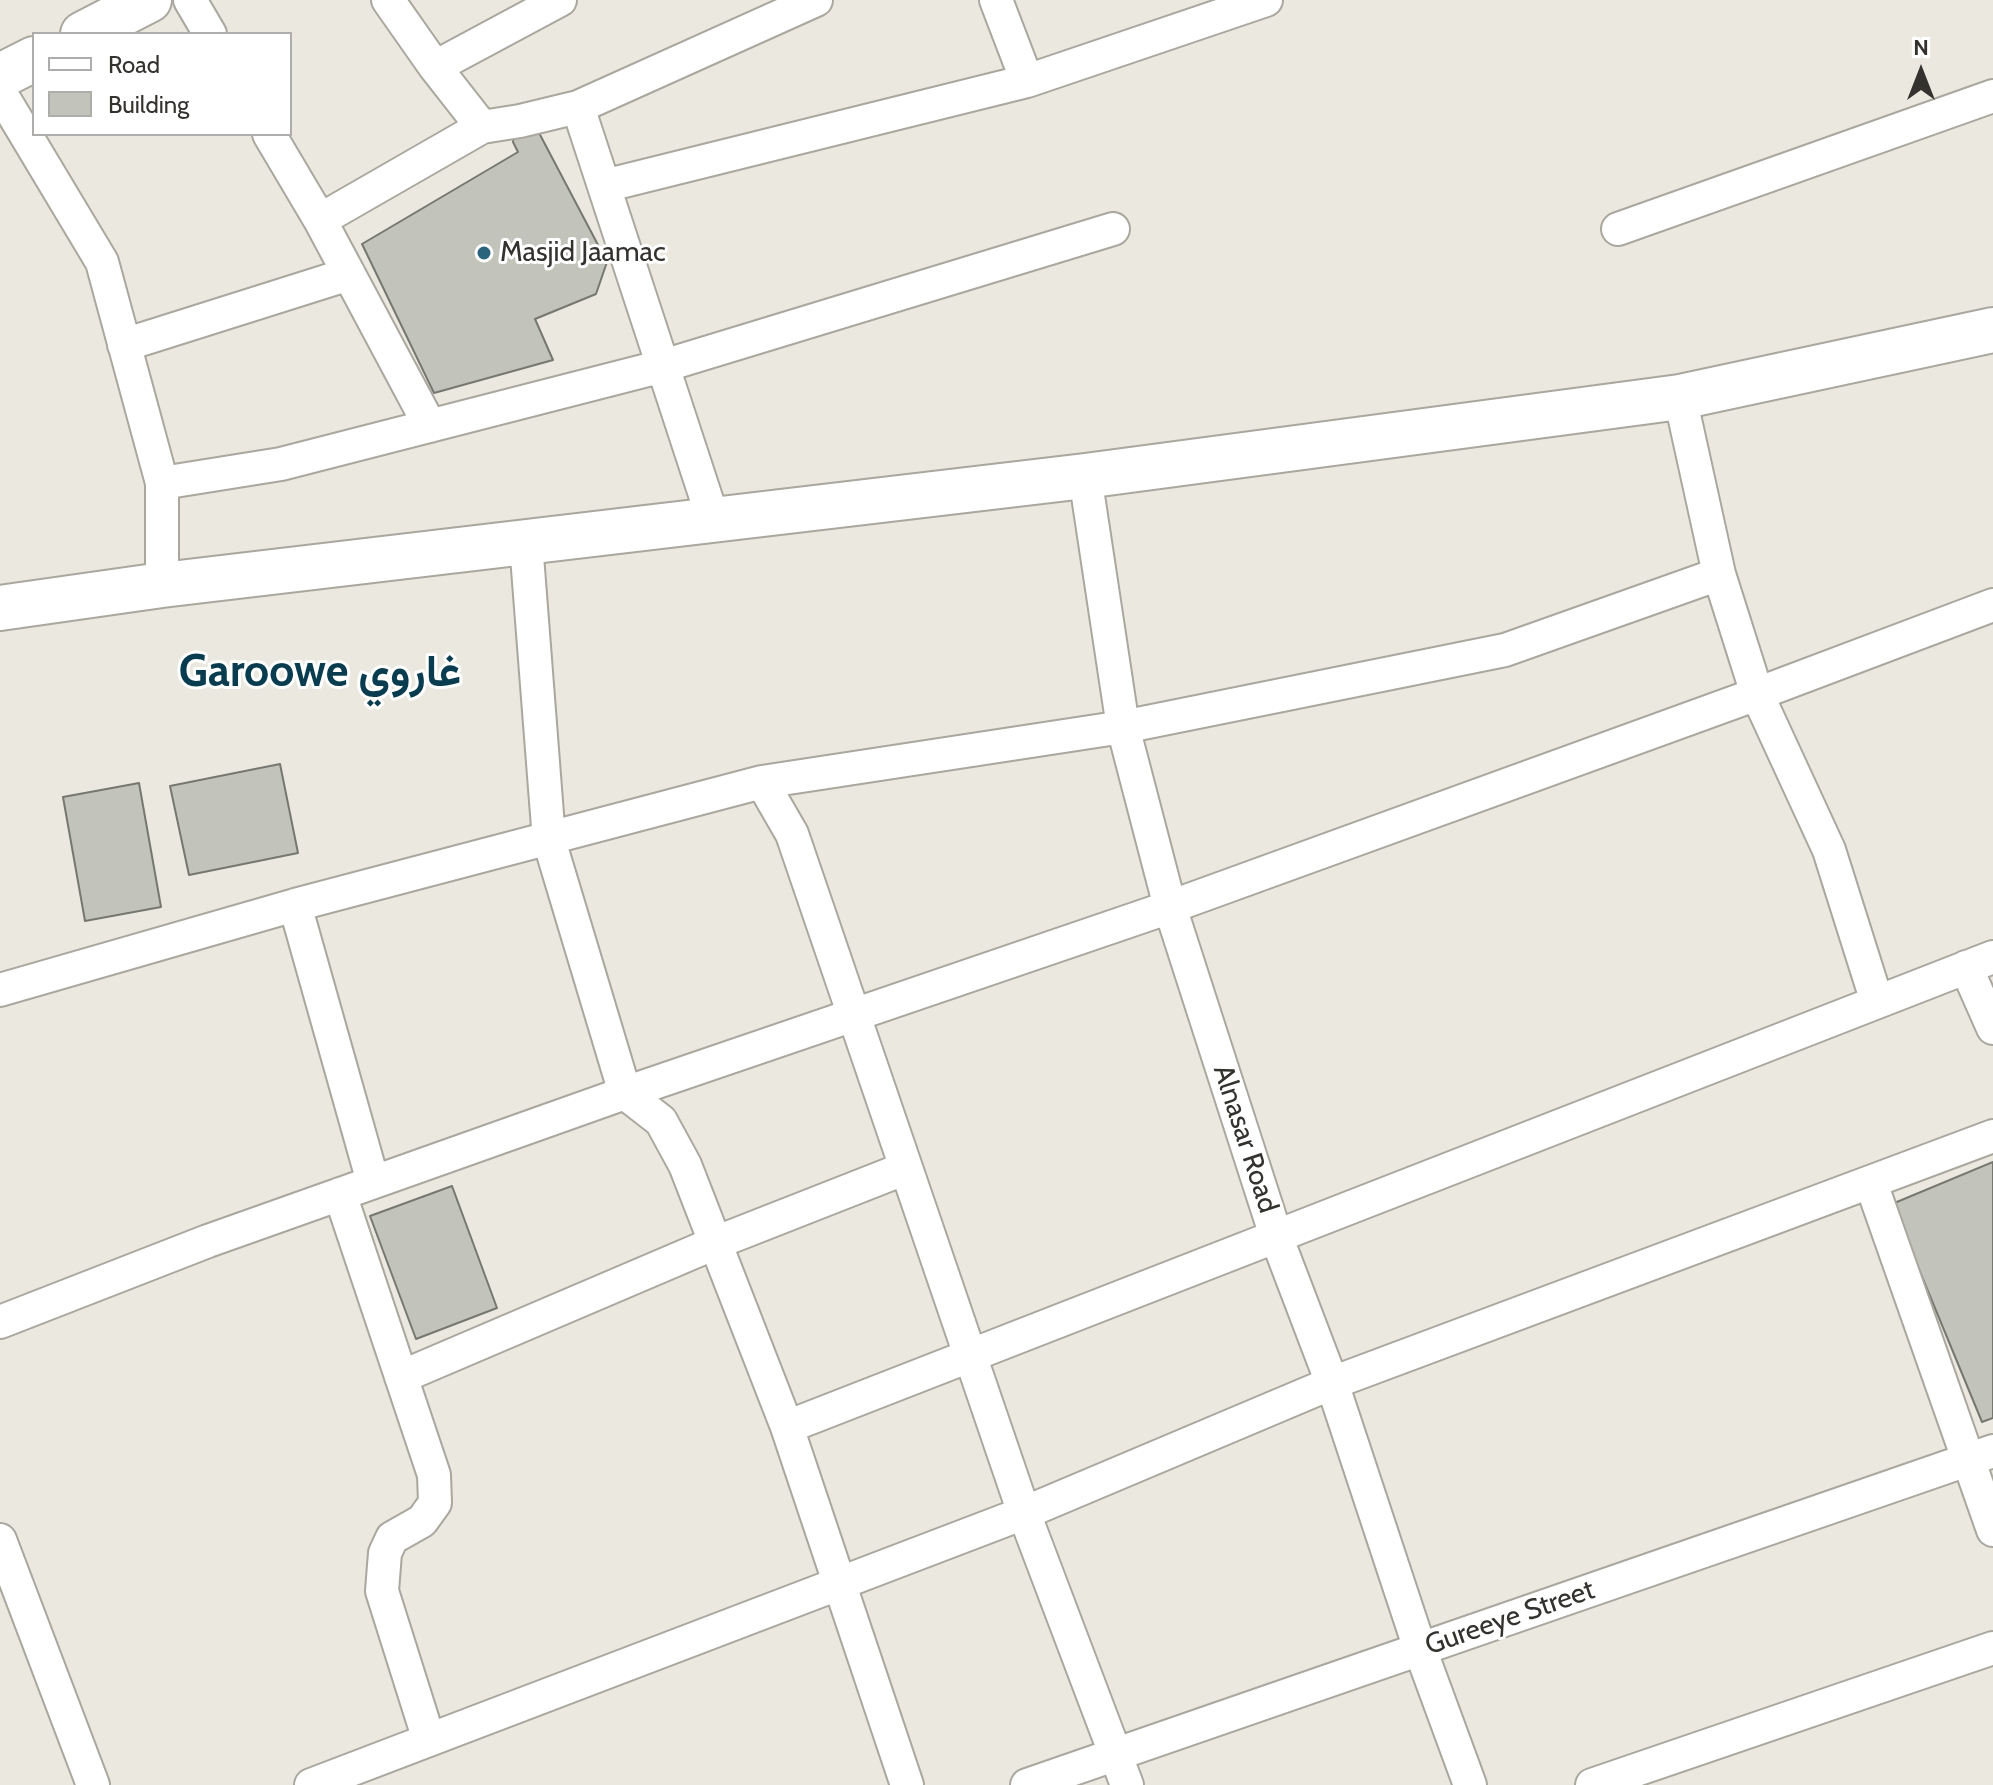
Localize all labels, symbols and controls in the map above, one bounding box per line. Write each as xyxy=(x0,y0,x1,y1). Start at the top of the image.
legend xyxy=(32,32,292,136)
north arrow xyxy=(1881,32,1961,112)
text: N xyxy=(1913,34,1929,61)
text: Road xyxy=(108,50,160,79)
text: Building xyxy=(108,90,189,119)
place label: Masjid Jaamac xyxy=(500,236,666,270)
marker: Masjid Jaamac xyxy=(475,244,493,262)
district label: Garoowe غاروي xyxy=(179,647,461,699)
street label: Alnasar Road xyxy=(1205,1061,1285,1217)
street label: Gureeye Street xyxy=(1421,1573,1599,1663)

